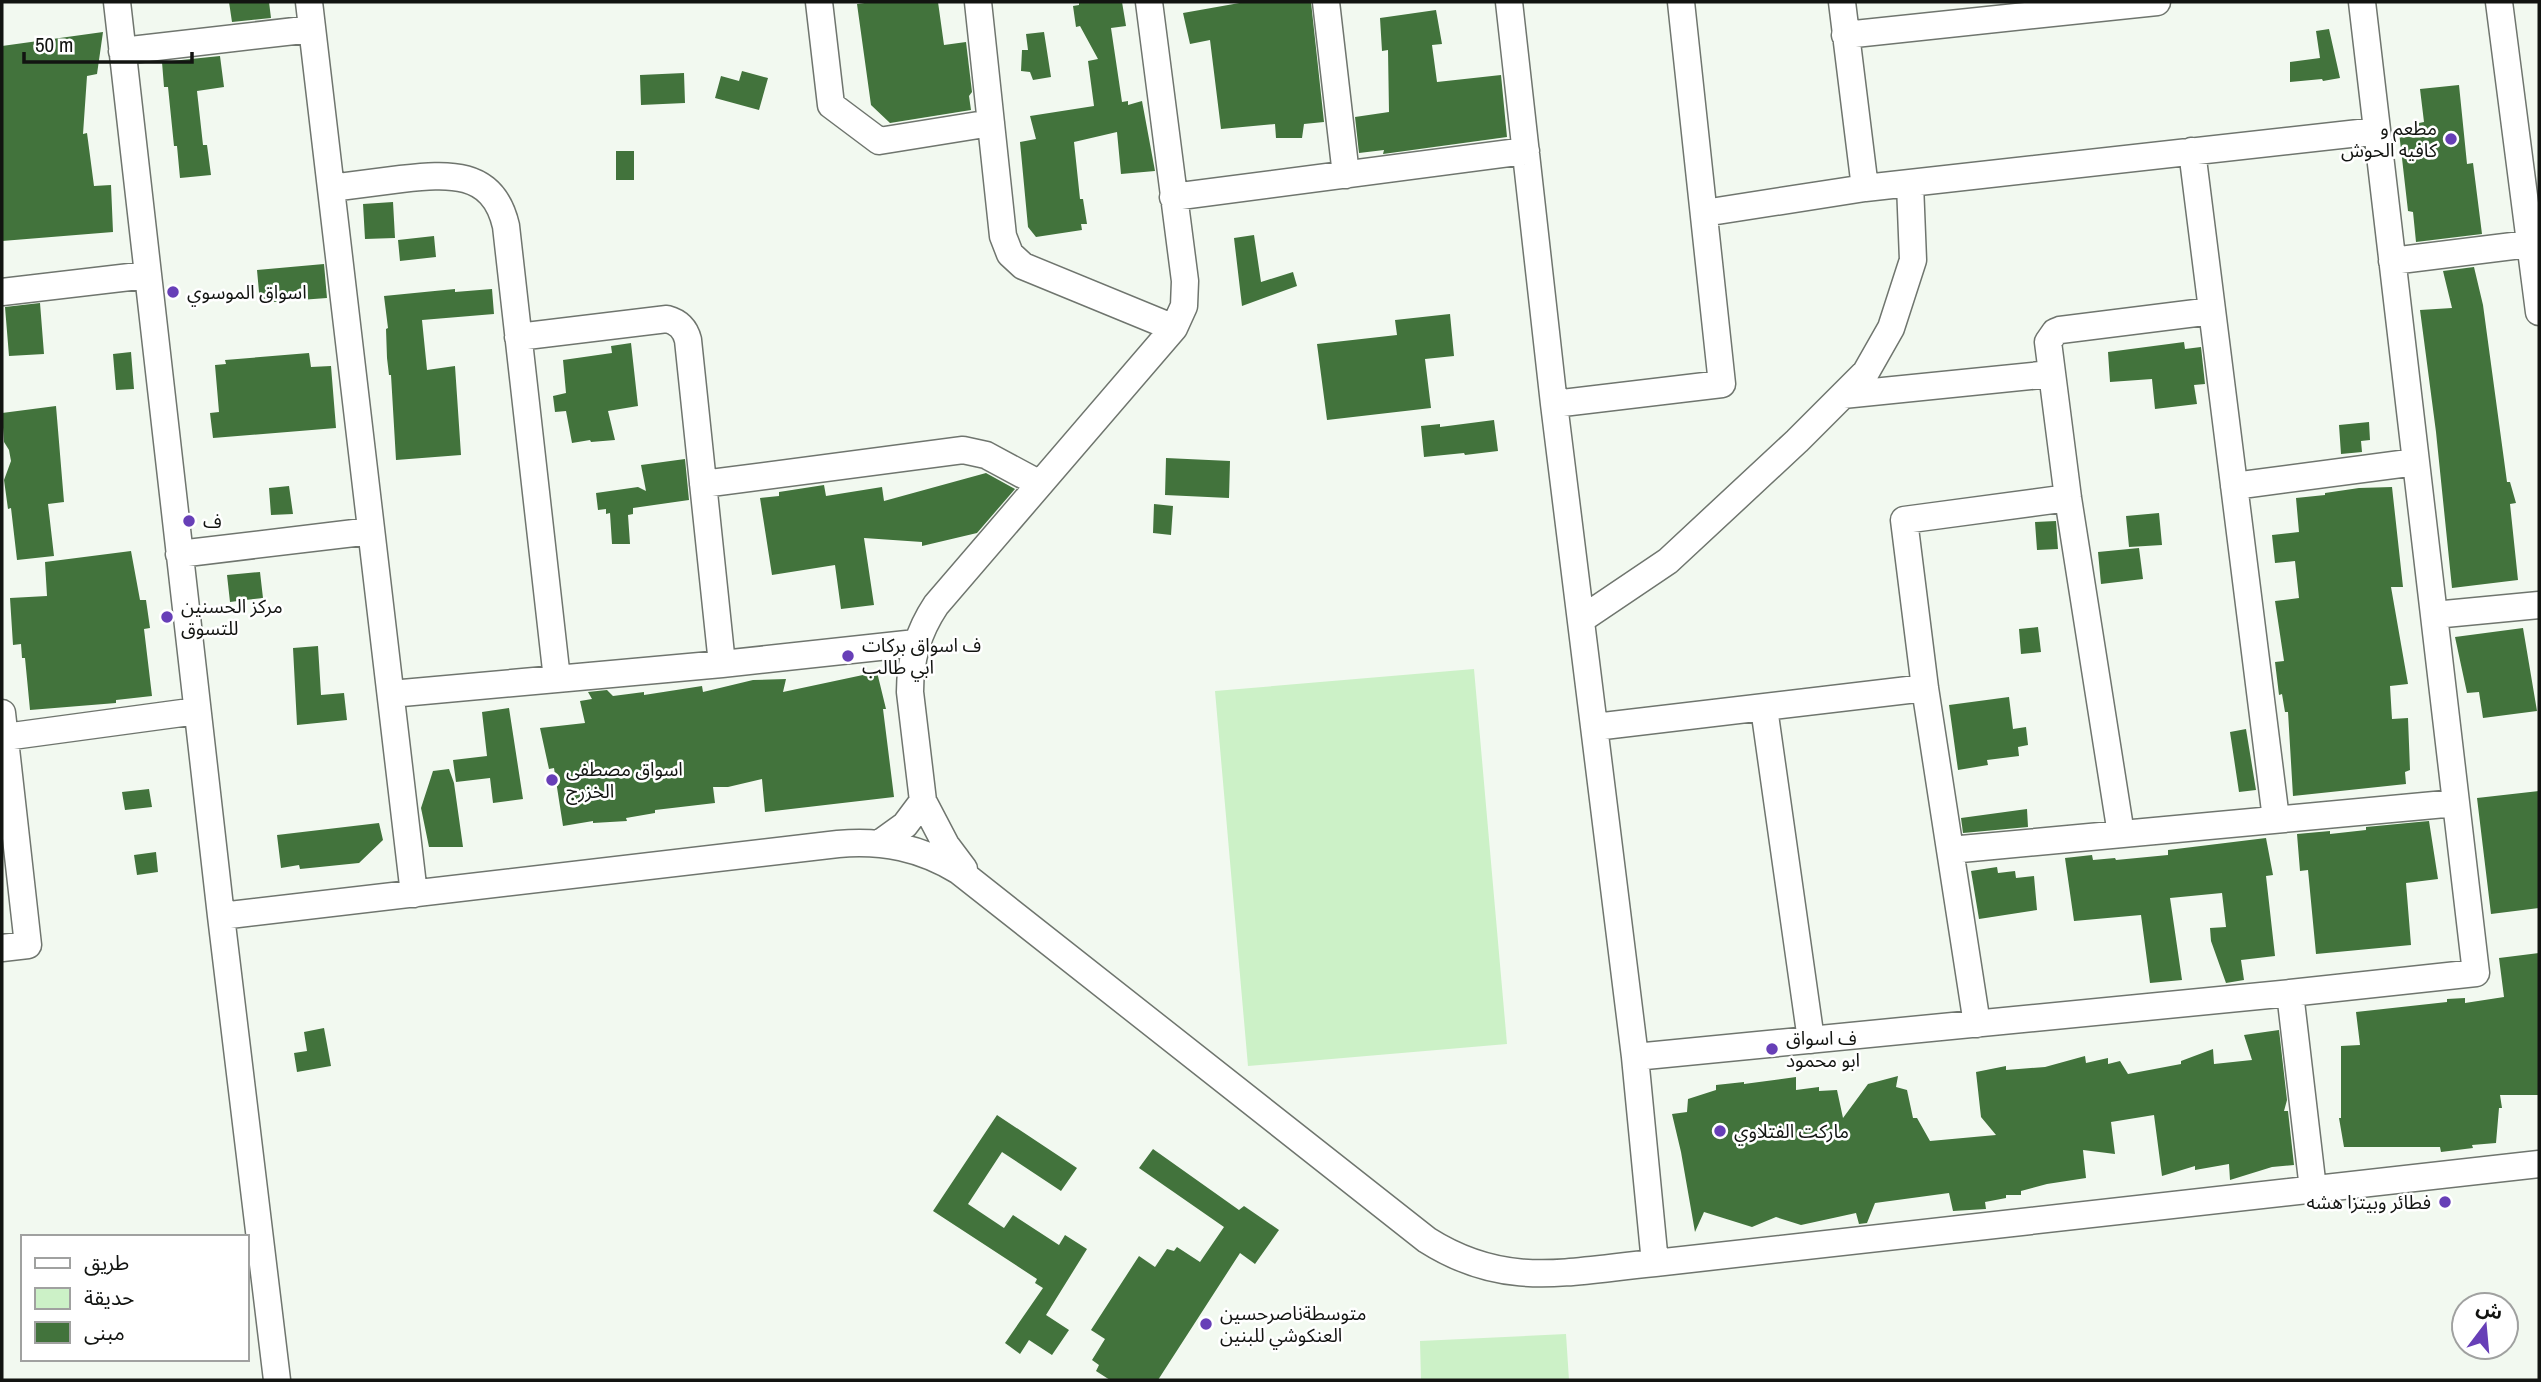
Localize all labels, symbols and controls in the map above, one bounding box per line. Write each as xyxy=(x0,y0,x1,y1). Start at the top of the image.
scale bar xyxy=(24,21,192,65)
text: 50 m xyxy=(35,30,73,59)
place label: مطعم و كافيه الحوش xyxy=(2341,115,2438,163)
marker: مطعم و كافيه الحوش xyxy=(2443,131,2459,147)
place label: اسواق الموسوي xyxy=(187,279,307,307)
marker: اسواق الموسوي xyxy=(165,284,181,300)
place label: ف xyxy=(203,508,222,534)
marker: ف xyxy=(181,513,197,529)
place label: مركز الحسنين للتسوق xyxy=(181,593,283,641)
marker: مركز الحسنين للتسوق xyxy=(159,609,175,625)
place label: ف اسواق بركات ابي طالب xyxy=(862,632,981,682)
marker: ف اسواق بركات ابي طالب xyxy=(840,648,856,664)
place label: اسواق مصطفى الخزرج xyxy=(566,756,683,805)
marker: اسواق مصطفى الخزرج xyxy=(544,772,560,788)
place label: ف اسواق ابو محمود xyxy=(1786,1025,1860,1073)
marker: ف اسواق ابو محمود xyxy=(1764,1041,1780,1057)
place label: ماركت الفتلاوي xyxy=(1734,1118,1849,1146)
marker: ماركت الفتلاوي xyxy=(1712,1123,1728,1139)
place label: فطائر وبيتزا هشه xyxy=(2307,1189,2431,1215)
marker: فطائر وبيتزا هشه xyxy=(2437,1194,2453,1210)
legend xyxy=(21,1235,248,1361)
text: طريق xyxy=(84,1248,129,1277)
text: حديقة xyxy=(84,1283,134,1312)
north arrow xyxy=(2450,1291,2520,1361)
text: ش xyxy=(2474,1294,2506,1326)
place label: متوسطةناصرحسين العنكوشي للبنين xyxy=(1220,1300,1367,1350)
marker: متوسطةناصرحسين العنكوشي للبنين xyxy=(1198,1316,1214,1332)
text: مبنى xyxy=(84,1318,125,1347)

